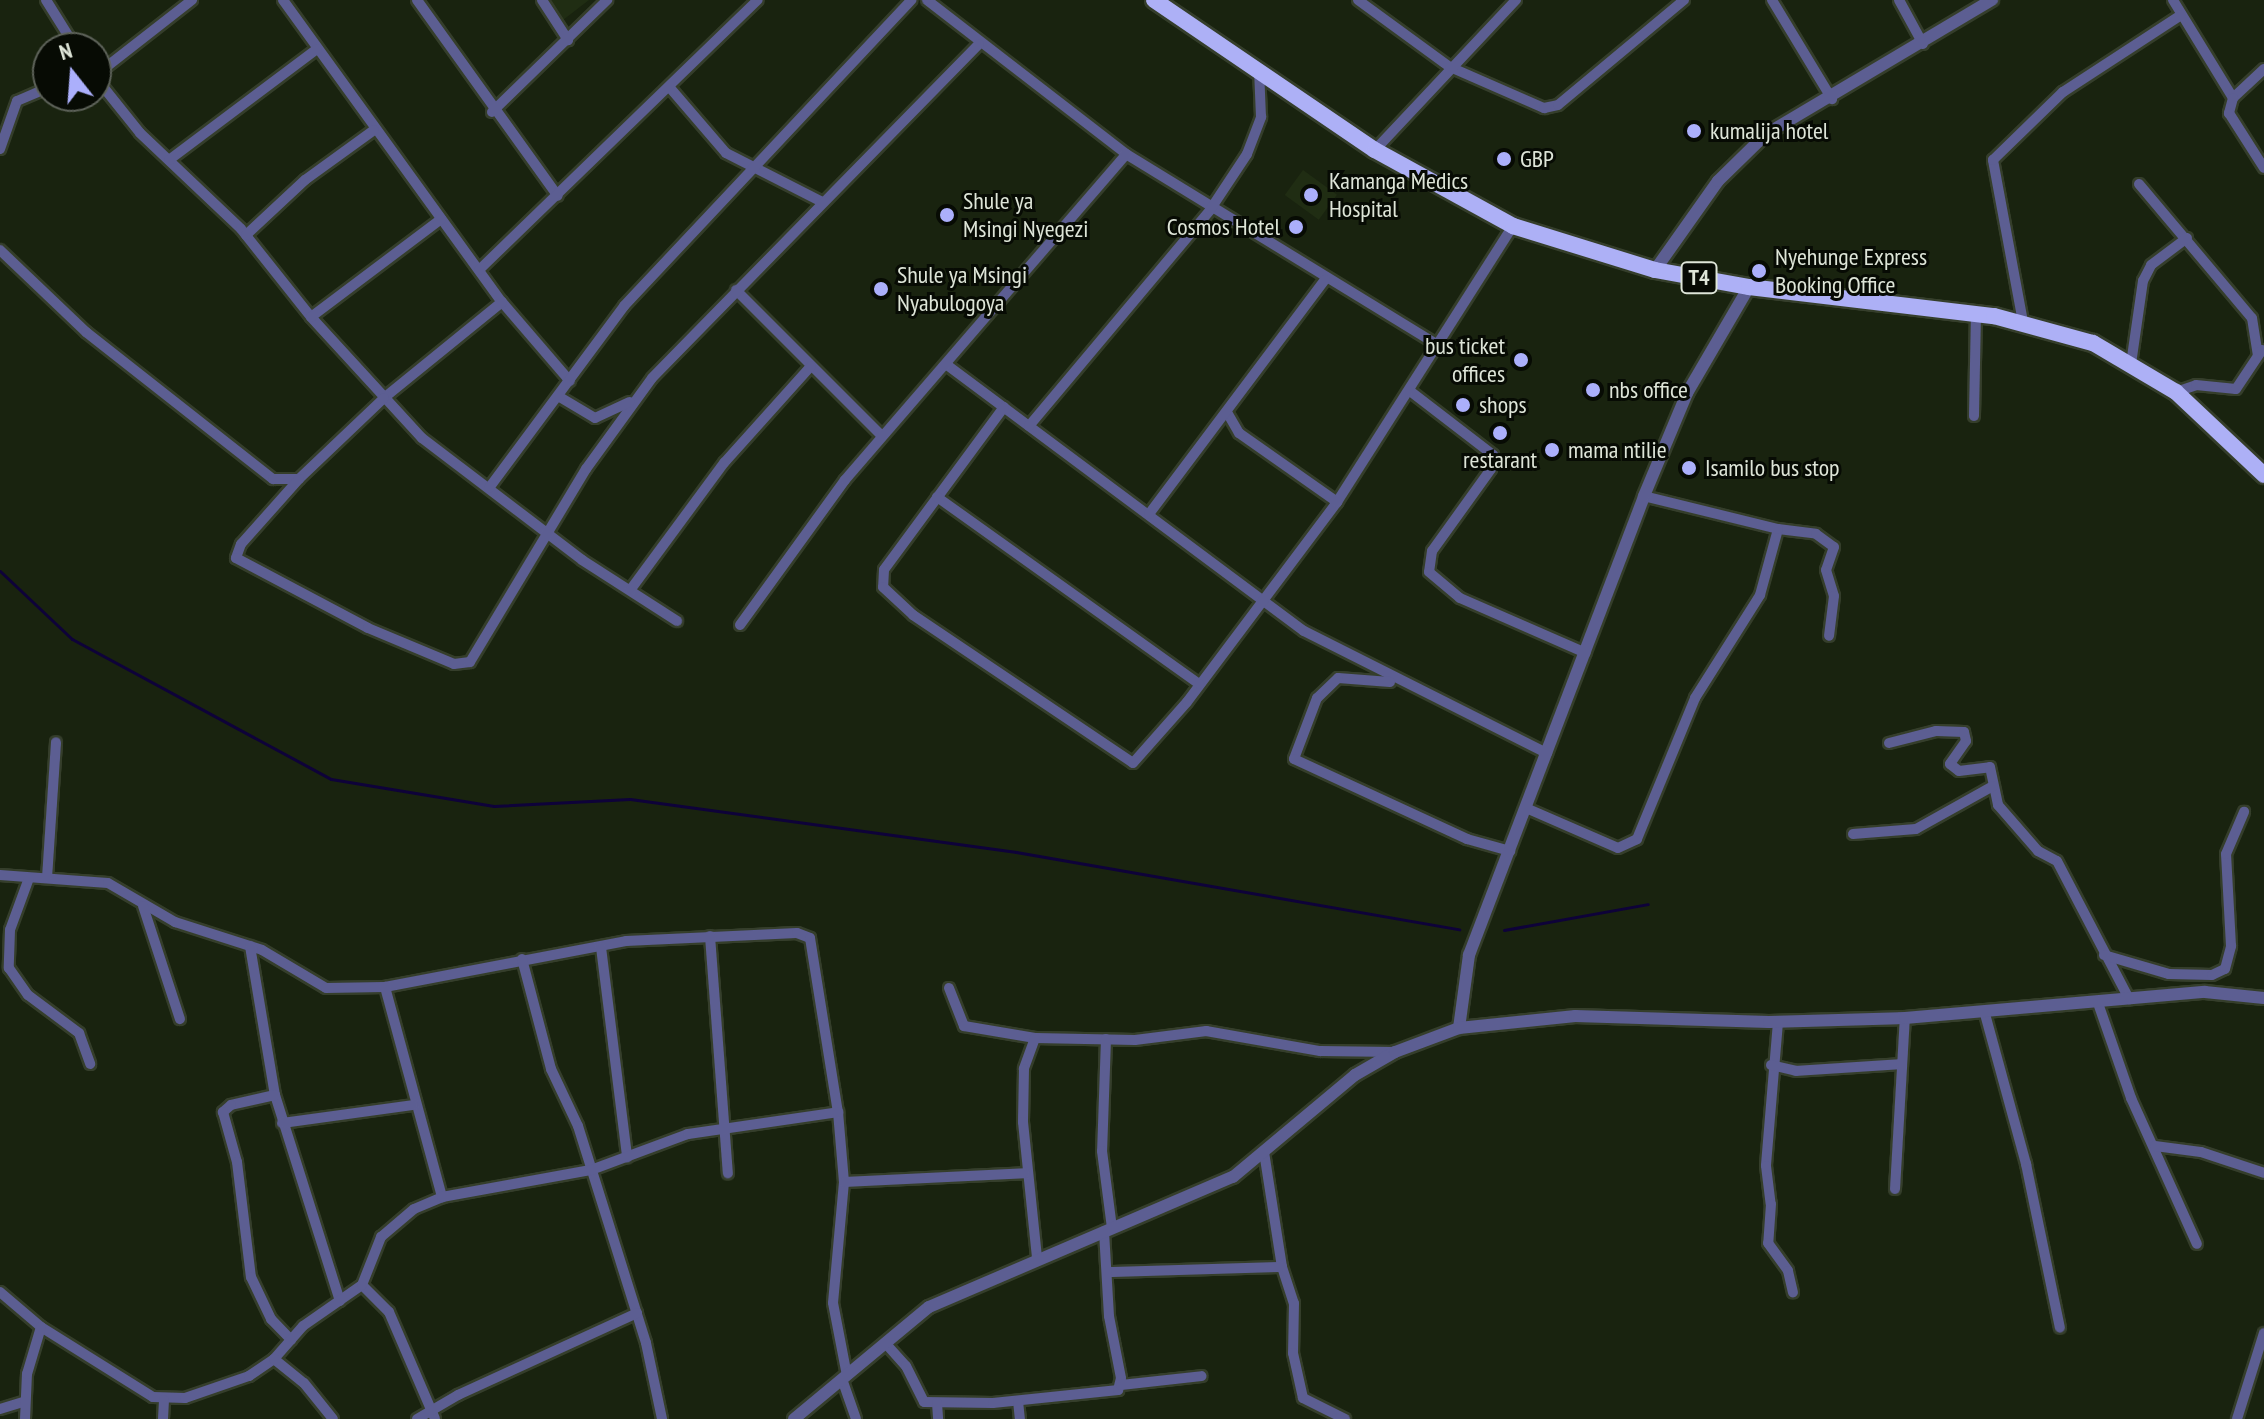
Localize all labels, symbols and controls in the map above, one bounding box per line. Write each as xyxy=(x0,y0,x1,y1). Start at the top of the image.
north arrow xyxy=(32,32,112,112)
text: N xyxy=(56,36,75,66)
place label: kumalija hotel xyxy=(1710,117,1828,145)
marker: kumalija hotel xyxy=(1685,122,1703,140)
place label: GBP xyxy=(1520,145,1554,173)
marker: GBP xyxy=(1495,150,1513,168)
place label: Kamanga Medics Hospital xyxy=(1329,167,1468,223)
marker: Kamanga Medics Hospital xyxy=(1300,184,1322,206)
place label: Shule ya Msingi Nyegezi xyxy=(963,187,1088,243)
marker: Shule ya Msingi Nyegezi xyxy=(938,206,956,224)
place label: Cosmos Hotel xyxy=(1167,213,1280,241)
marker: Cosmos Hotel xyxy=(1287,218,1305,236)
place label: Nyehunge Express Booking Office xyxy=(1775,243,1927,299)
road number: T4 xyxy=(1679,260,1719,296)
place label: Shule ya Msingi Nyabulogoya xyxy=(897,261,1027,317)
marker: Nyehunge Express Booking Office xyxy=(1750,262,1768,280)
marker: Shule ya Msingi Nyabulogoya xyxy=(872,280,890,298)
place label: bus ticket offices xyxy=(1425,332,1505,388)
marker: bus ticket offices xyxy=(1512,351,1530,369)
place label: nbs office xyxy=(1609,376,1688,404)
marker: nbs office xyxy=(1584,381,1602,399)
place label: shops xyxy=(1479,391,1527,419)
marker: shops xyxy=(1454,396,1472,414)
marker: restarant xyxy=(1491,424,1509,442)
place label: mama ntilie xyxy=(1568,436,1667,464)
marker: mama ntilie xyxy=(1543,441,1561,459)
place label: restarant xyxy=(1463,446,1537,474)
place label: Isamilo bus stop xyxy=(1705,454,1840,482)
marker: Isamilo bus stop xyxy=(1680,459,1698,477)

